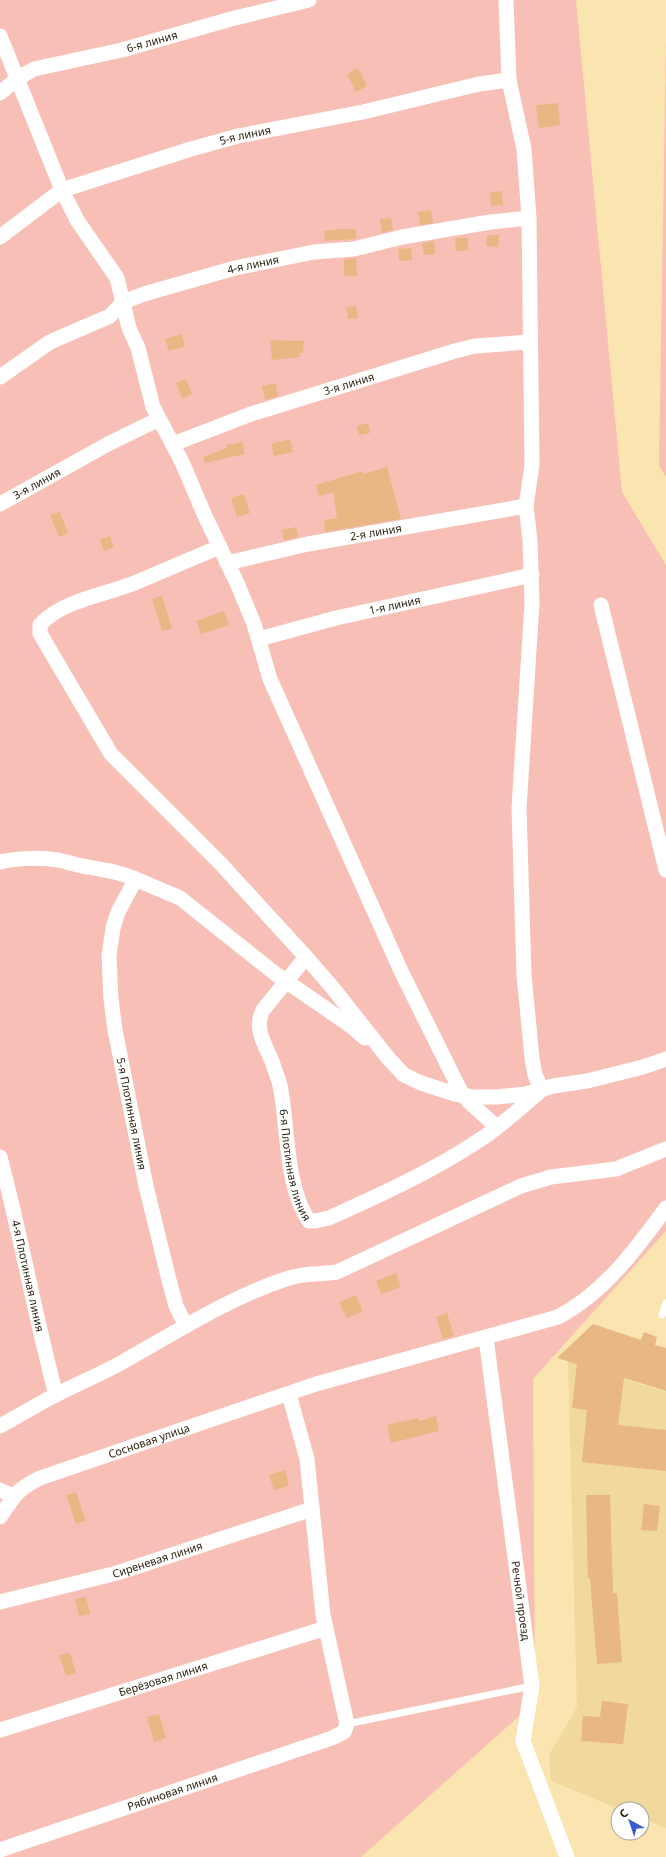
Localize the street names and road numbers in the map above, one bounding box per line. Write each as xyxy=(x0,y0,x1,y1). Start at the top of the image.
street label: 6-я линия xyxy=(125,27,179,55)
street label: 5-я линия xyxy=(217,122,272,148)
street label: 4-я линия xyxy=(225,251,280,277)
street label: 3-я линия xyxy=(321,368,376,398)
street label: 3-я линия xyxy=(10,464,63,502)
street label: 2-я линия xyxy=(349,520,403,544)
street label: 1-я линия xyxy=(368,592,422,618)
street label: 5-я Плотинная линия xyxy=(114,1056,151,1171)
street label: 6-я Плотинная линия xyxy=(277,1108,315,1223)
street label: 4-я Плотинная линия xyxy=(9,1218,48,1333)
street label: Сосновая улица xyxy=(106,1420,191,1461)
street label: Сиреневая линия xyxy=(111,1537,204,1581)
street label: Речной проезд xyxy=(509,1560,534,1642)
street label: Берёзовая линия xyxy=(117,1658,209,1699)
street label: Рябиновая линия xyxy=(125,1769,219,1814)

